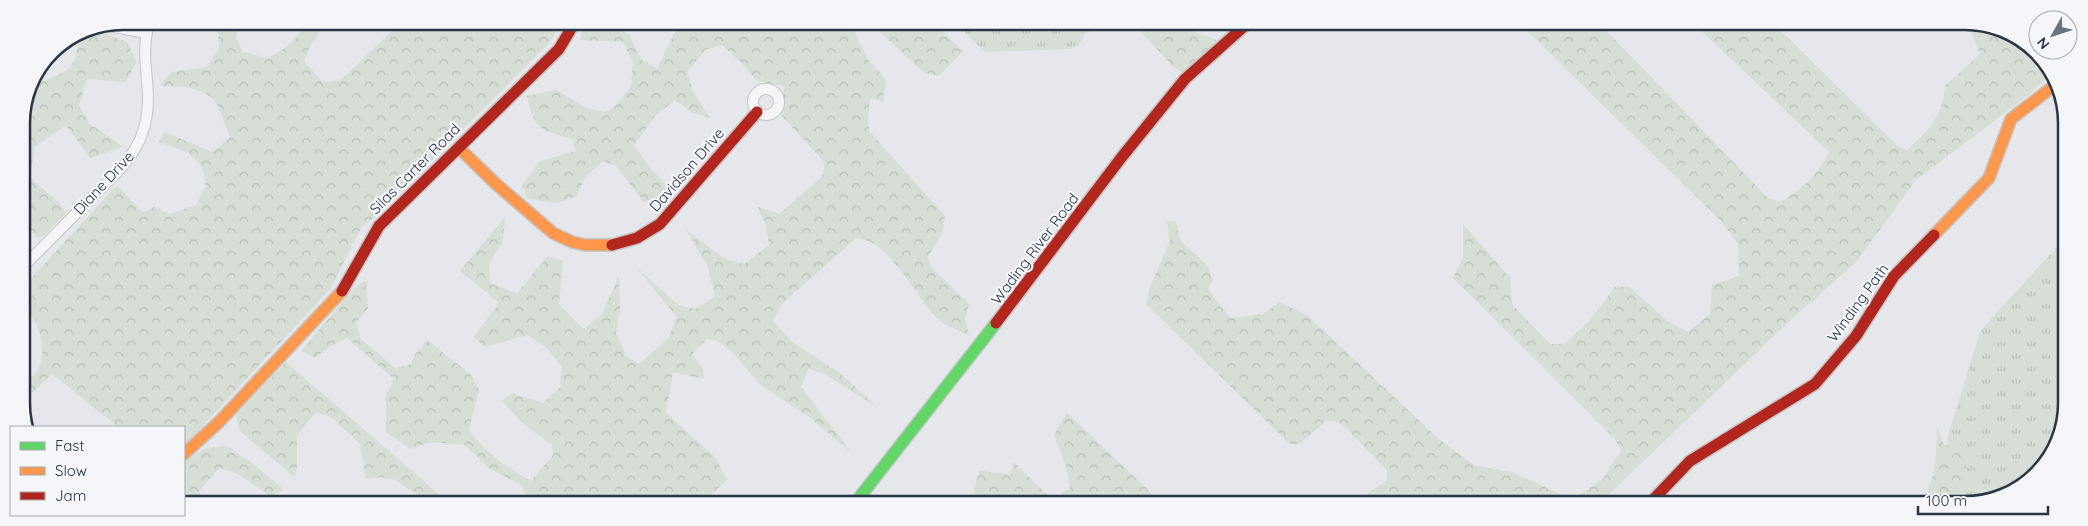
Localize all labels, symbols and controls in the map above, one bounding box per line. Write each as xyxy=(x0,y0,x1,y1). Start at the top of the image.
north arrow xyxy=(2028,10,2078,60)
text: N xyxy=(2033,34,2053,53)
street label: Silas Carter Road xyxy=(365,119,464,218)
street label: Davidson Drive xyxy=(645,124,728,215)
street label: Diane Drive xyxy=(69,147,138,219)
street label: Wading River Road xyxy=(987,189,1083,308)
street label: Winding Path xyxy=(1823,260,1892,346)
legend xyxy=(10,426,185,516)
text: Fast xyxy=(55,436,84,455)
text: Slow xyxy=(55,461,87,480)
scale bar xyxy=(1918,484,2048,516)
text: Jam xyxy=(55,486,86,505)
text: 100 m xyxy=(1926,491,1967,510)

